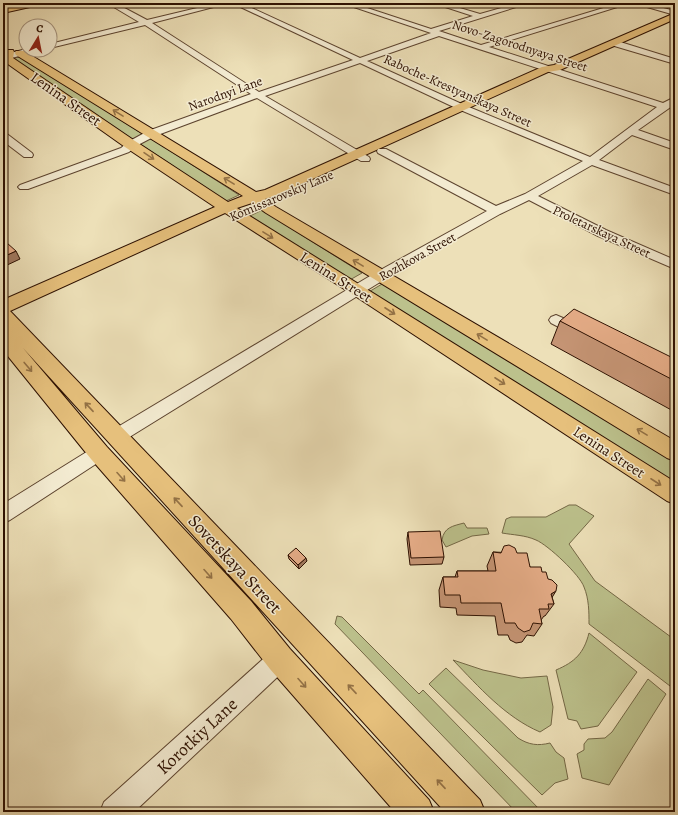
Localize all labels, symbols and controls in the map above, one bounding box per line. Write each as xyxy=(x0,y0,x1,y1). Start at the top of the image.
street label: Novo-Zagorodnyaya Street xyxy=(450,16,590,76)
north arrow xyxy=(18,18,58,58)
text: С xyxy=(35,21,45,37)
street label: Raboche-Krestyanskaya Street xyxy=(381,50,535,131)
street label: Lenina Street xyxy=(27,67,105,131)
street label: Narodnyi Lane xyxy=(186,72,265,115)
one-way arrow xyxy=(113,109,124,117)
one-way arrow xyxy=(143,152,154,160)
street label: Komissarovskiy Lane xyxy=(227,166,336,225)
one-way arrow xyxy=(223,177,235,185)
street label: Proletarskaya Street xyxy=(550,201,654,262)
street label: Rozhkova Street xyxy=(376,228,459,285)
one-way arrow xyxy=(262,231,274,239)
street label: Lenina Street xyxy=(296,247,376,307)
one-way arrow xyxy=(352,258,364,266)
one-way arrow xyxy=(384,307,395,315)
one-way arrow xyxy=(476,332,488,340)
one-way arrow xyxy=(23,362,32,373)
one-way arrow xyxy=(494,377,505,385)
one-way arrow xyxy=(84,402,94,412)
street label: Lenina Street xyxy=(569,421,649,483)
one-way arrow xyxy=(636,428,648,436)
one-way arrow xyxy=(116,472,126,482)
one-way arrow xyxy=(650,478,661,486)
one-way arrow xyxy=(173,497,182,507)
street label: Sovetskaya Street xyxy=(183,509,287,619)
one-way arrow xyxy=(203,569,212,579)
one-way arrow xyxy=(297,678,306,688)
one-way arrow xyxy=(348,684,357,694)
street label: Korotkiy Lane xyxy=(151,692,243,780)
one-way arrow xyxy=(437,778,446,789)

